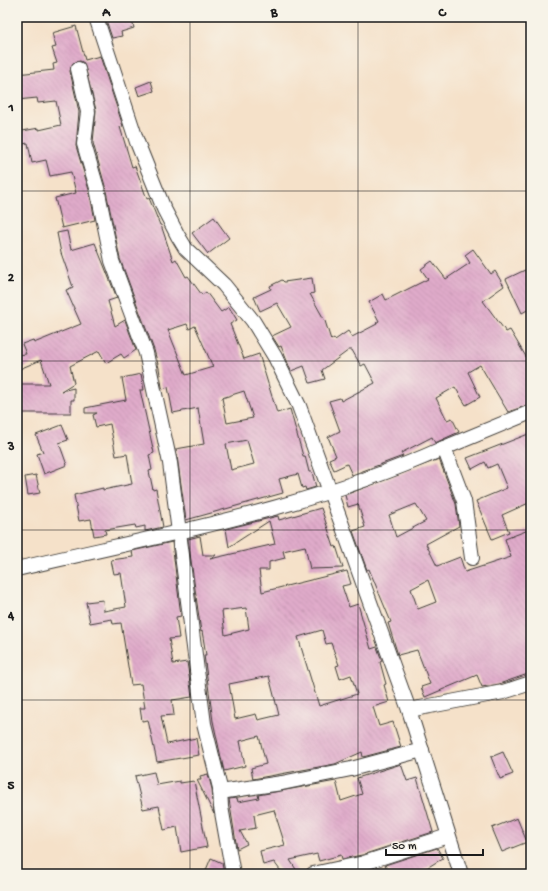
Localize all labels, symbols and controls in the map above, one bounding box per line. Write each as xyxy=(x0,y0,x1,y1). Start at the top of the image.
text: A xyxy=(101,6,111,21)
text: B xyxy=(270,6,279,21)
text: C xyxy=(437,6,447,21)
text: 1 xyxy=(7,101,14,116)
text: 2 xyxy=(8,271,15,286)
text: 3 xyxy=(7,440,15,455)
text: 4 xyxy=(7,609,15,624)
text: 5 xyxy=(8,779,15,794)
scale bar xyxy=(386,831,483,857)
text: 50 m xyxy=(392,840,417,854)

